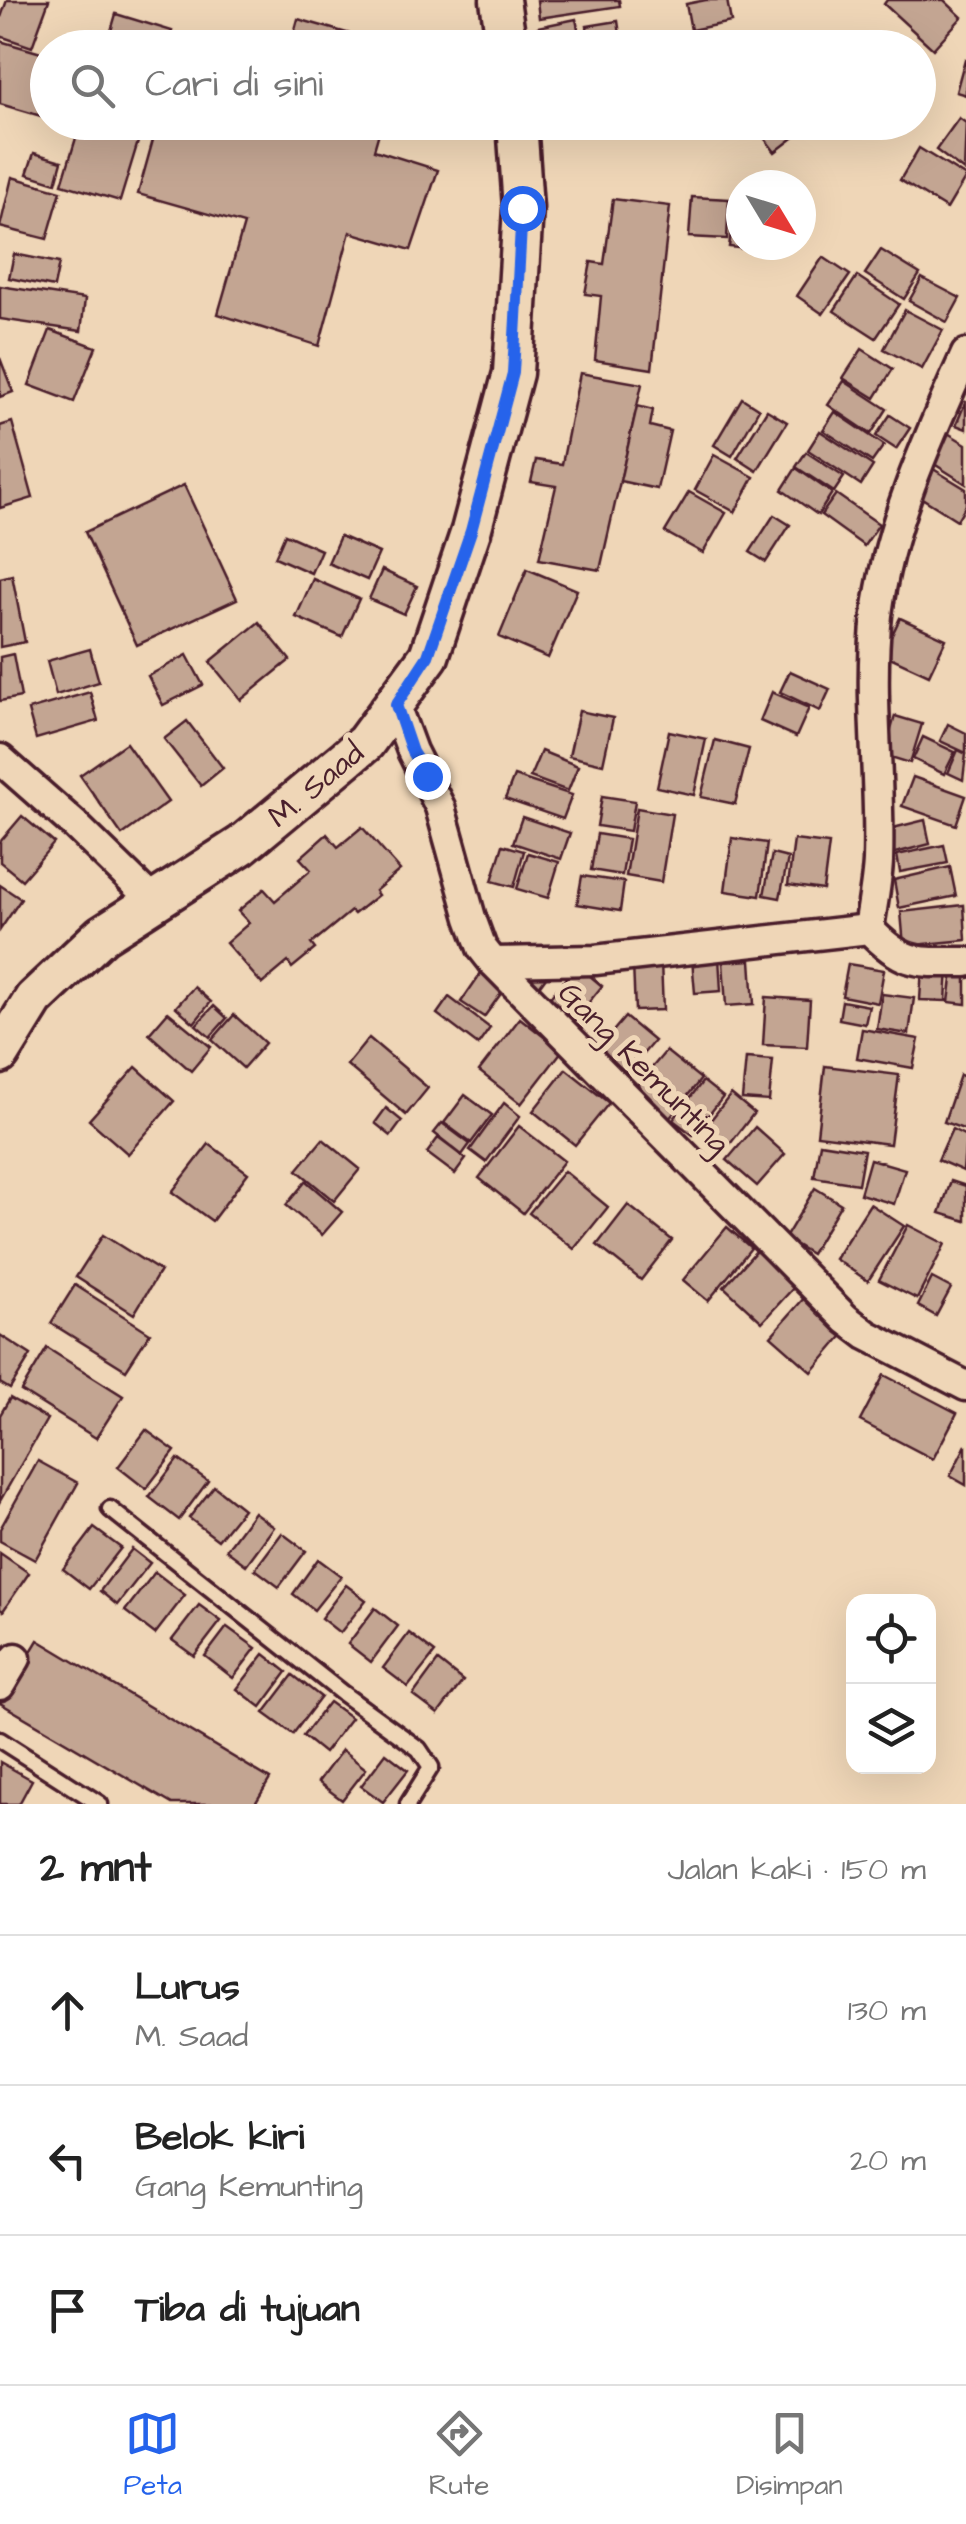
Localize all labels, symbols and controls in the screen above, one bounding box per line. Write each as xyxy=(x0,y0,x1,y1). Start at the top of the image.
search box xyxy=(30,30,936,140)
icon: search xyxy=(65,58,120,113)
text: Cari di sini xyxy=(145,59,323,111)
north arrow xyxy=(726,170,816,260)
route start xyxy=(500,186,546,232)
street label: M. Saad xyxy=(258,731,374,839)
route end xyxy=(405,754,451,800)
street label: Gang Kemunting xyxy=(547,972,740,1165)
map controls xyxy=(846,1594,936,1774)
button: locate xyxy=(846,1594,936,1684)
button: layers xyxy=(846,1684,936,1774)
text: 2 mnt xyxy=(40,1840,152,1898)
text: Jalan kaki · 150 m xyxy=(667,1847,926,1892)
text: Lurus xyxy=(135,1962,240,2014)
icon: ahead xyxy=(40,1983,95,2038)
text: 130 m xyxy=(848,1988,926,2033)
text: M. Saad xyxy=(135,2014,248,2059)
text: Belok kiri xyxy=(135,2112,304,2164)
icon: left xyxy=(40,2133,95,2188)
text: 20 m xyxy=(850,2138,926,2183)
text: Gang Kemunting xyxy=(135,2164,363,2209)
icon: arrive xyxy=(40,2283,95,2338)
text: Tiba di tujuan xyxy=(135,2284,360,2336)
tab: Peta xyxy=(123,2406,182,2505)
tab: Rute xyxy=(429,2406,489,2505)
tab: Disimpan xyxy=(736,2406,843,2505)

